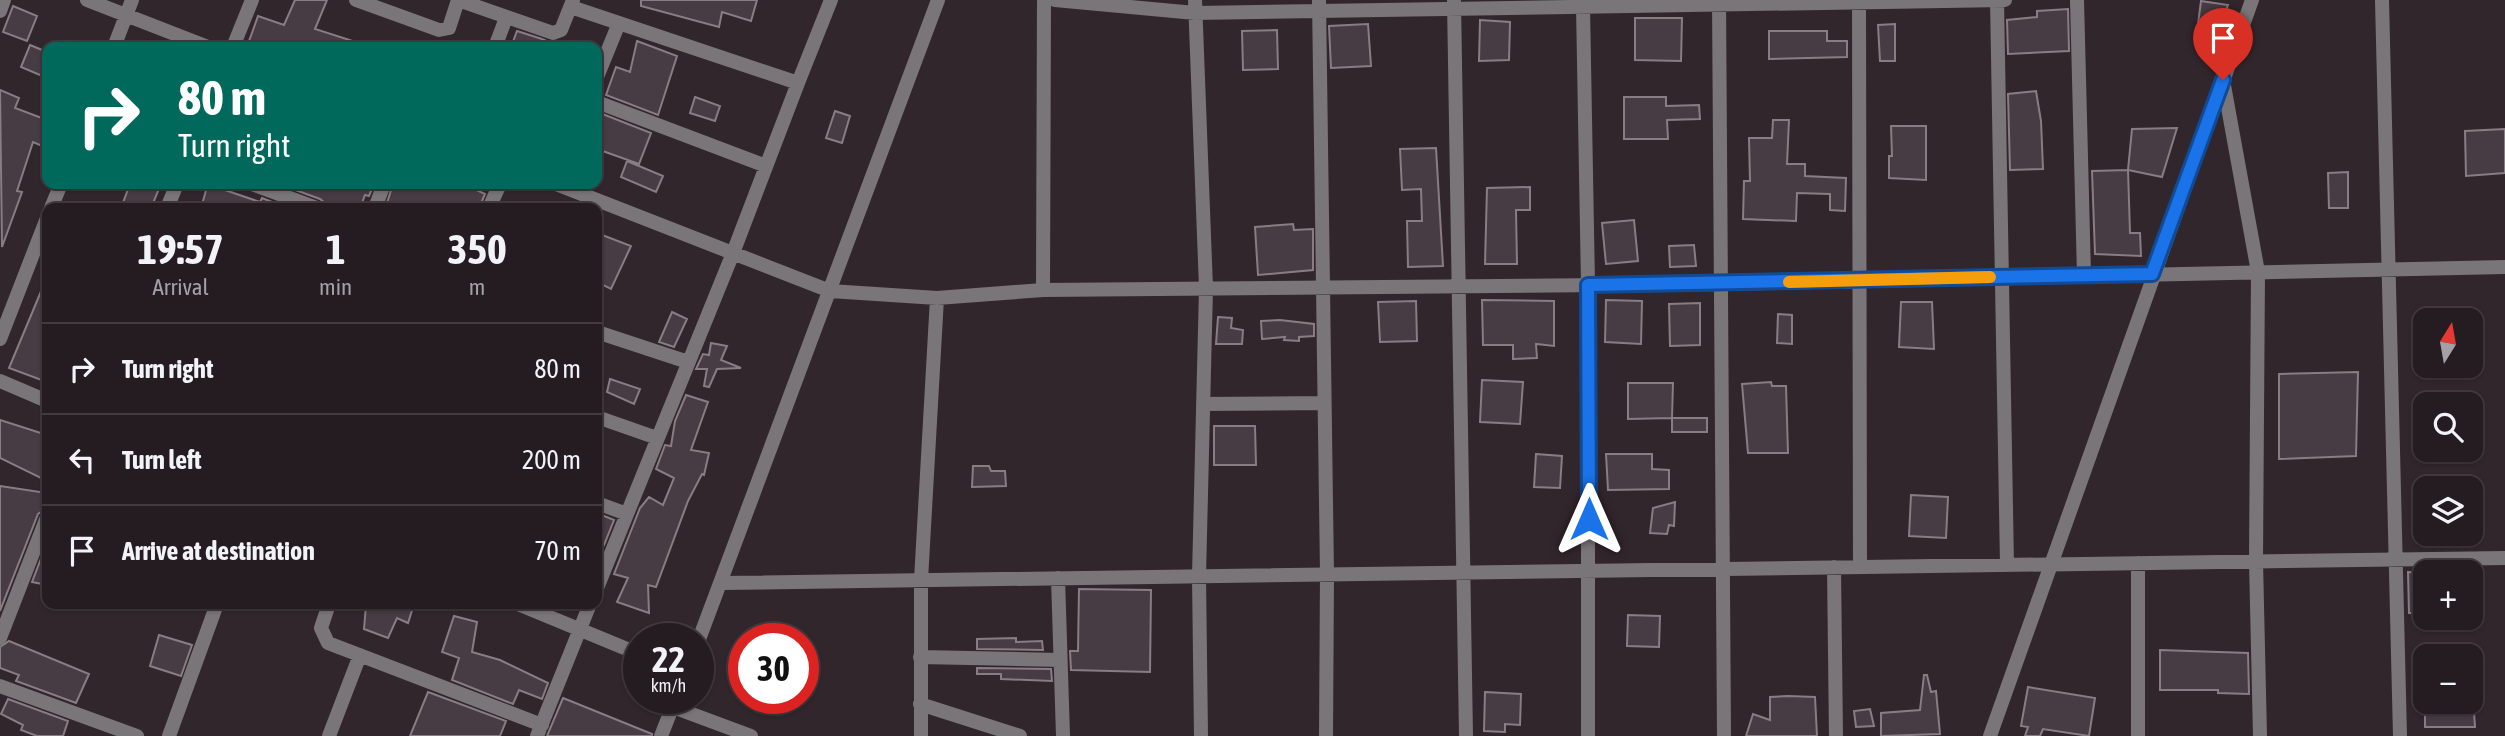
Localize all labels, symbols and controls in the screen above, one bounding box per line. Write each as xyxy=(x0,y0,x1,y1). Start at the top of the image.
pin xyxy=(2193,8,2253,80)
icon: arrive xyxy=(2204,19,2242,57)
text: 80 m xyxy=(178,69,266,125)
icon: right xyxy=(63,70,154,161)
text: Turn right xyxy=(178,127,291,164)
text: 19:57 xyxy=(137,225,224,273)
text: 1 xyxy=(326,225,345,273)
text: 350 xyxy=(447,225,507,273)
text: Arrival xyxy=(152,274,209,300)
text: min xyxy=(319,274,352,300)
text: m xyxy=(469,274,485,300)
north arrow xyxy=(2413,308,2483,378)
map controls xyxy=(2413,308,2483,714)
icon: right xyxy=(63,350,101,388)
text: Turn right xyxy=(122,354,213,384)
text: 80 m xyxy=(534,354,581,384)
button: search xyxy=(2413,392,2483,462)
icon: left xyxy=(63,441,101,479)
text: Turn left xyxy=(122,445,202,475)
text: 200 m xyxy=(522,445,581,475)
button: layers xyxy=(2413,476,2483,546)
position arrow xyxy=(1552,482,1626,556)
icon: arrive xyxy=(63,532,101,570)
text: Arrive at destination xyxy=(122,536,315,566)
text: 70 m xyxy=(534,536,581,566)
button: + xyxy=(2413,560,2483,630)
speed limit sign: 30 xyxy=(728,623,819,714)
text: 22 xyxy=(652,639,685,679)
button: − xyxy=(2413,644,2483,714)
text: km/h xyxy=(651,675,686,696)

